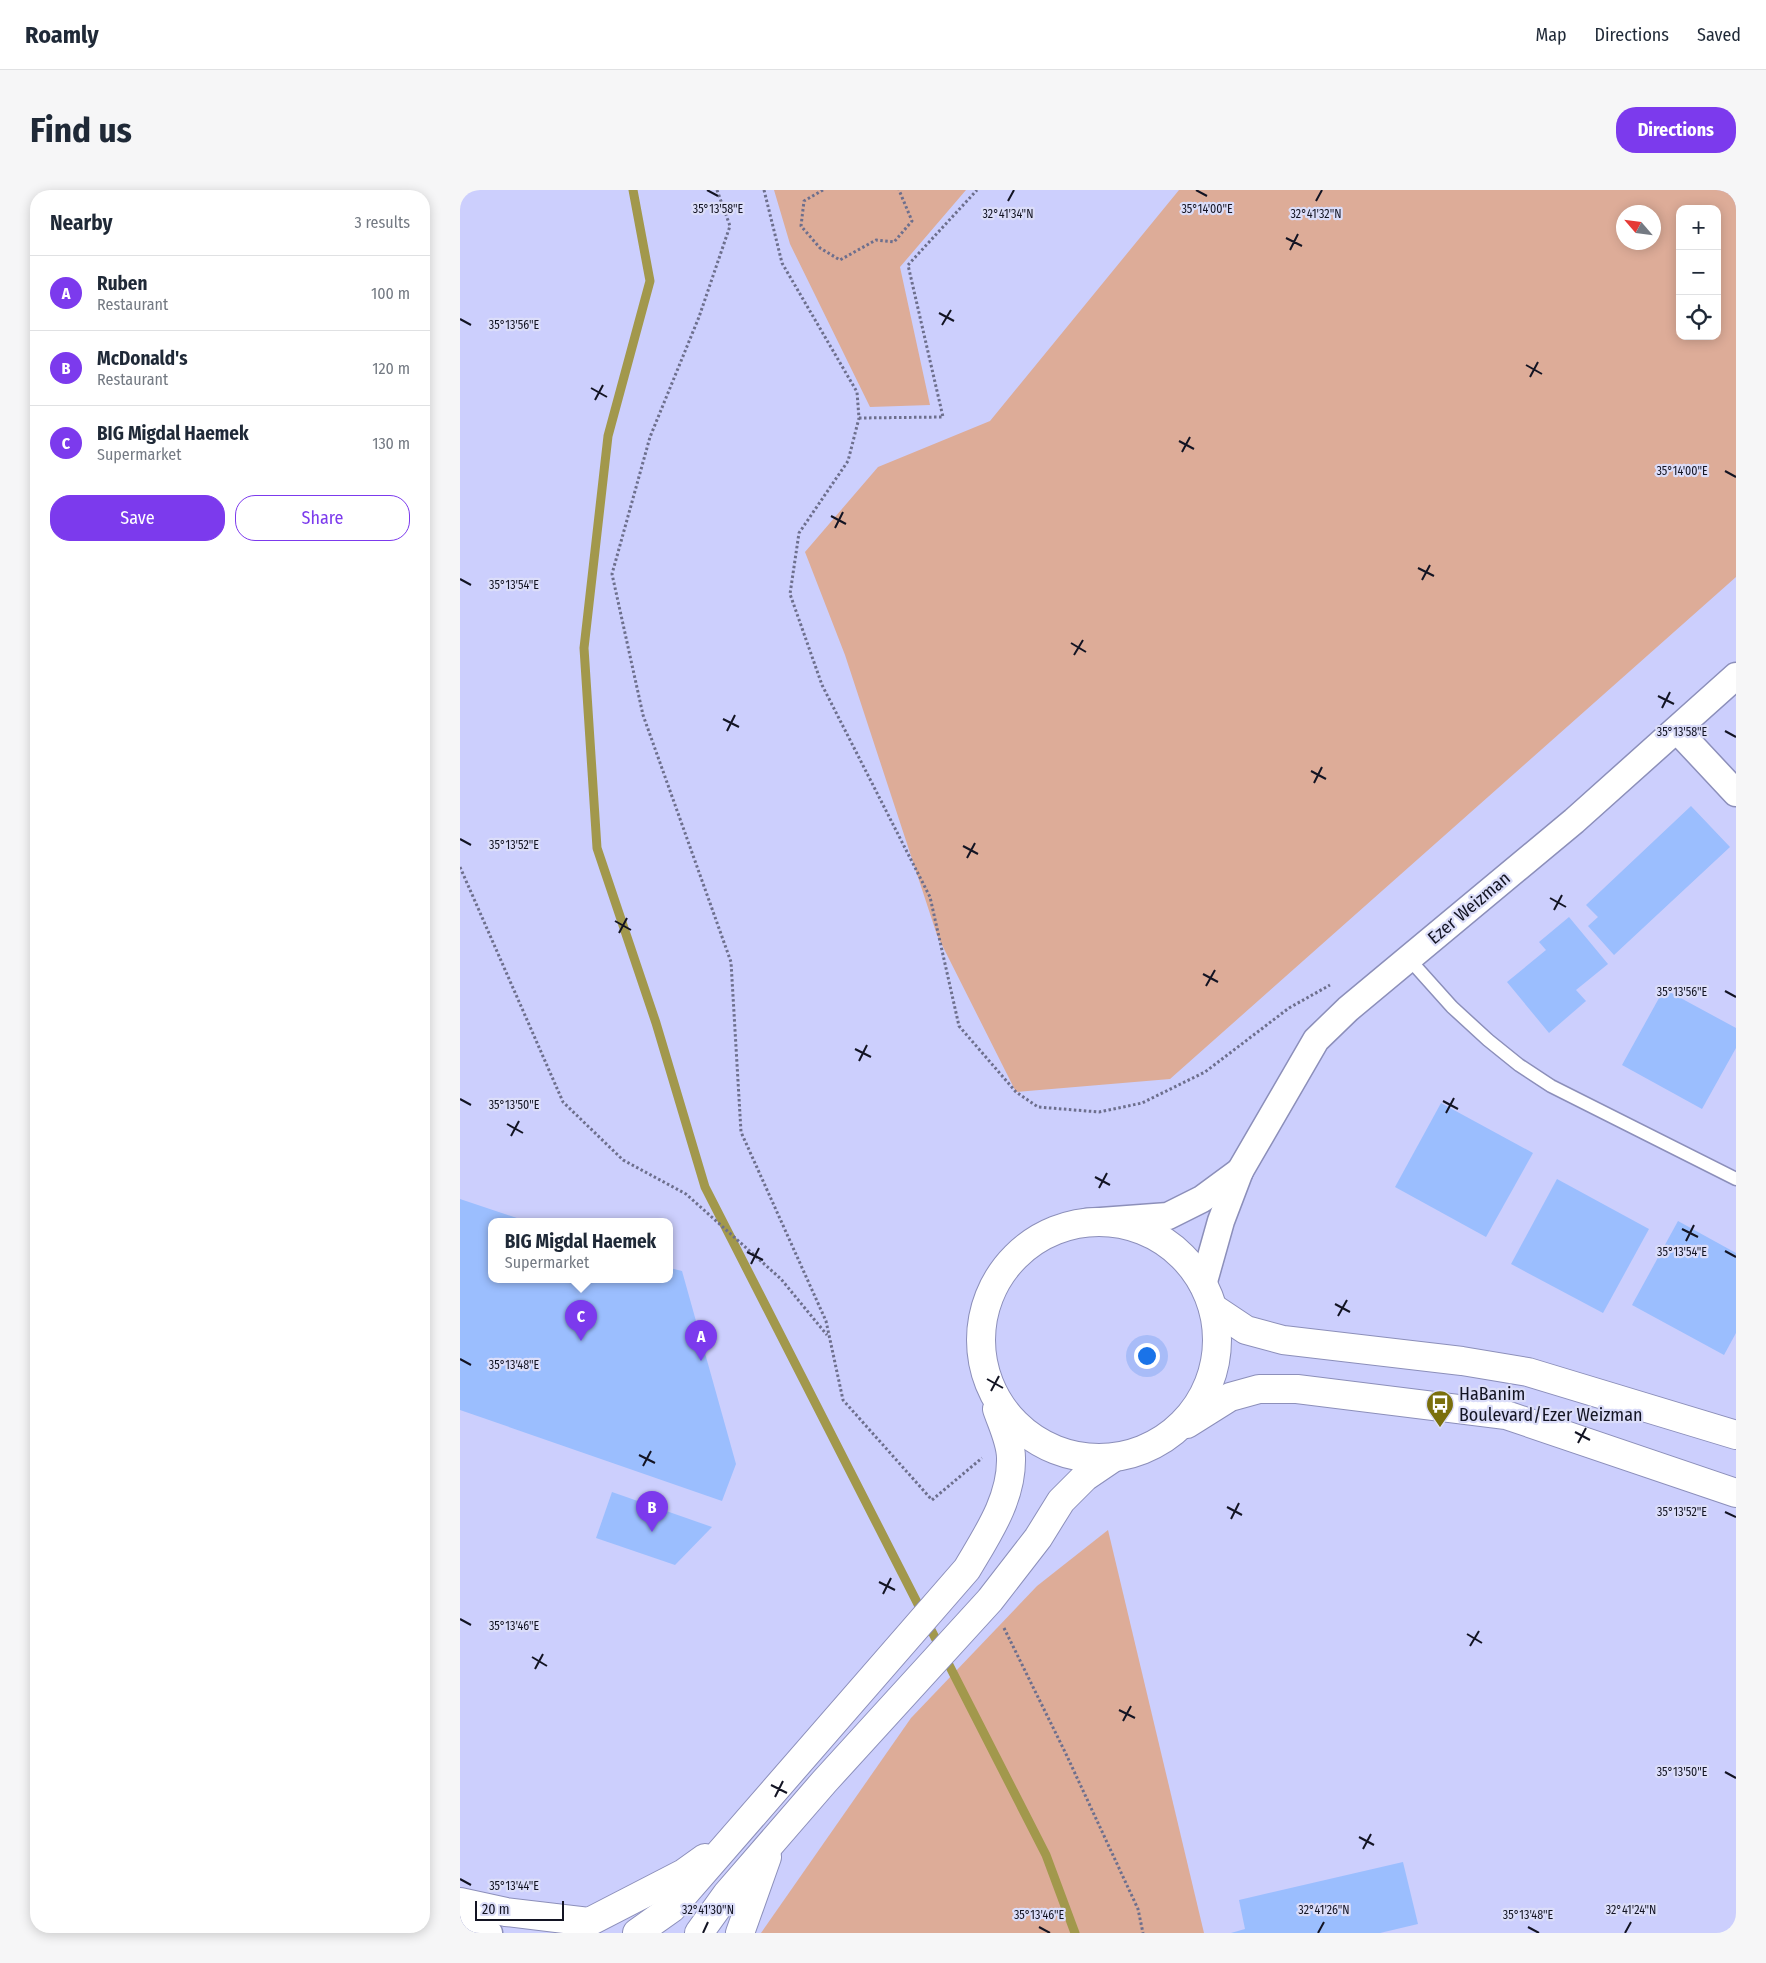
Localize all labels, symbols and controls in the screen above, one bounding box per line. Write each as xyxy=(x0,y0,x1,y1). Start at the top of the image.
text: Roamly xyxy=(25,21,99,49)
text: Map xyxy=(1535,24,1567,46)
text: Directions xyxy=(1595,24,1669,46)
text: Saved xyxy=(1697,24,1741,46)
button: Directions xyxy=(1616,107,1736,153)
text: Find us xyxy=(30,109,132,151)
text: 35°13'58"E xyxy=(693,202,744,216)
text: 35°14'00"E xyxy=(1181,202,1233,216)
north arrow xyxy=(1616,205,1661,250)
map controls xyxy=(1676,205,1721,340)
button: + xyxy=(1676,205,1721,250)
text: 32°41'34"N xyxy=(983,207,1033,221)
text: 32°41'32"N xyxy=(1291,207,1341,221)
text: Nearby xyxy=(50,210,112,236)
text: 3 results xyxy=(354,213,410,232)
button: − xyxy=(1676,250,1721,295)
text: Ruben xyxy=(97,272,147,295)
text: A xyxy=(62,284,70,303)
text: 100 m xyxy=(371,284,410,303)
text: Restaurant xyxy=(97,295,168,314)
button: locate xyxy=(1676,295,1721,340)
text: 35°13'56"E xyxy=(489,318,540,332)
text: McDonald's xyxy=(97,347,187,370)
text: B xyxy=(62,359,70,378)
text: 120 m xyxy=(372,359,410,378)
text: Restaurant xyxy=(97,370,168,389)
text: BIG Migdal Haemek xyxy=(97,422,249,445)
text: C xyxy=(62,434,70,453)
text: 130 m xyxy=(372,434,410,453)
text: Supermarket xyxy=(97,445,181,464)
text: 35°14'00"E xyxy=(1656,464,1708,478)
button: Save xyxy=(50,495,225,541)
button: Share xyxy=(235,495,410,541)
text: 35°13'54"E xyxy=(489,578,539,592)
text: 35°13'58"E xyxy=(1657,725,1708,739)
text: 35°13'52"E xyxy=(489,838,539,852)
street label: Ezer Weizman xyxy=(1423,867,1515,949)
text: 35°13'56"E xyxy=(1657,985,1708,999)
text: 35°13'50"E xyxy=(489,1098,540,1112)
popup xyxy=(488,1218,673,1283)
text: BIG Migdal Haemek xyxy=(505,1230,656,1253)
text: 35°13'54"E xyxy=(1657,1245,1707,1259)
text: Supermarket xyxy=(505,1253,589,1272)
pin: C xyxy=(565,1300,597,1341)
pin: A xyxy=(685,1320,717,1361)
your location xyxy=(1134,1343,1160,1369)
text: 35°13'48"E xyxy=(489,1358,539,1372)
place label: HaBanim Boulevard/Ezer Weizman xyxy=(1459,1383,1642,1426)
bus stop icon: HaBanim Boulevard/Ezer Weizman xyxy=(1425,1389,1455,1428)
pin: B xyxy=(636,1491,668,1532)
text: 35°13'52"E xyxy=(1657,1505,1707,1519)
text: 35°13'46"E xyxy=(489,1619,539,1633)
text: 35°13'50"E xyxy=(1657,1765,1708,1779)
text: 35°13'44"E xyxy=(489,1879,539,1893)
scale bar xyxy=(475,1898,564,1921)
text: 20 m xyxy=(482,1901,510,1918)
text: 32°41'30"N xyxy=(682,1903,734,1917)
text: 32°41'26"N xyxy=(1298,1903,1350,1917)
text: 32°41'24"N xyxy=(1606,1903,1656,1917)
text: 35°13'46"E xyxy=(1014,1908,1064,1922)
text: 35°13'48"E xyxy=(1503,1908,1553,1922)

